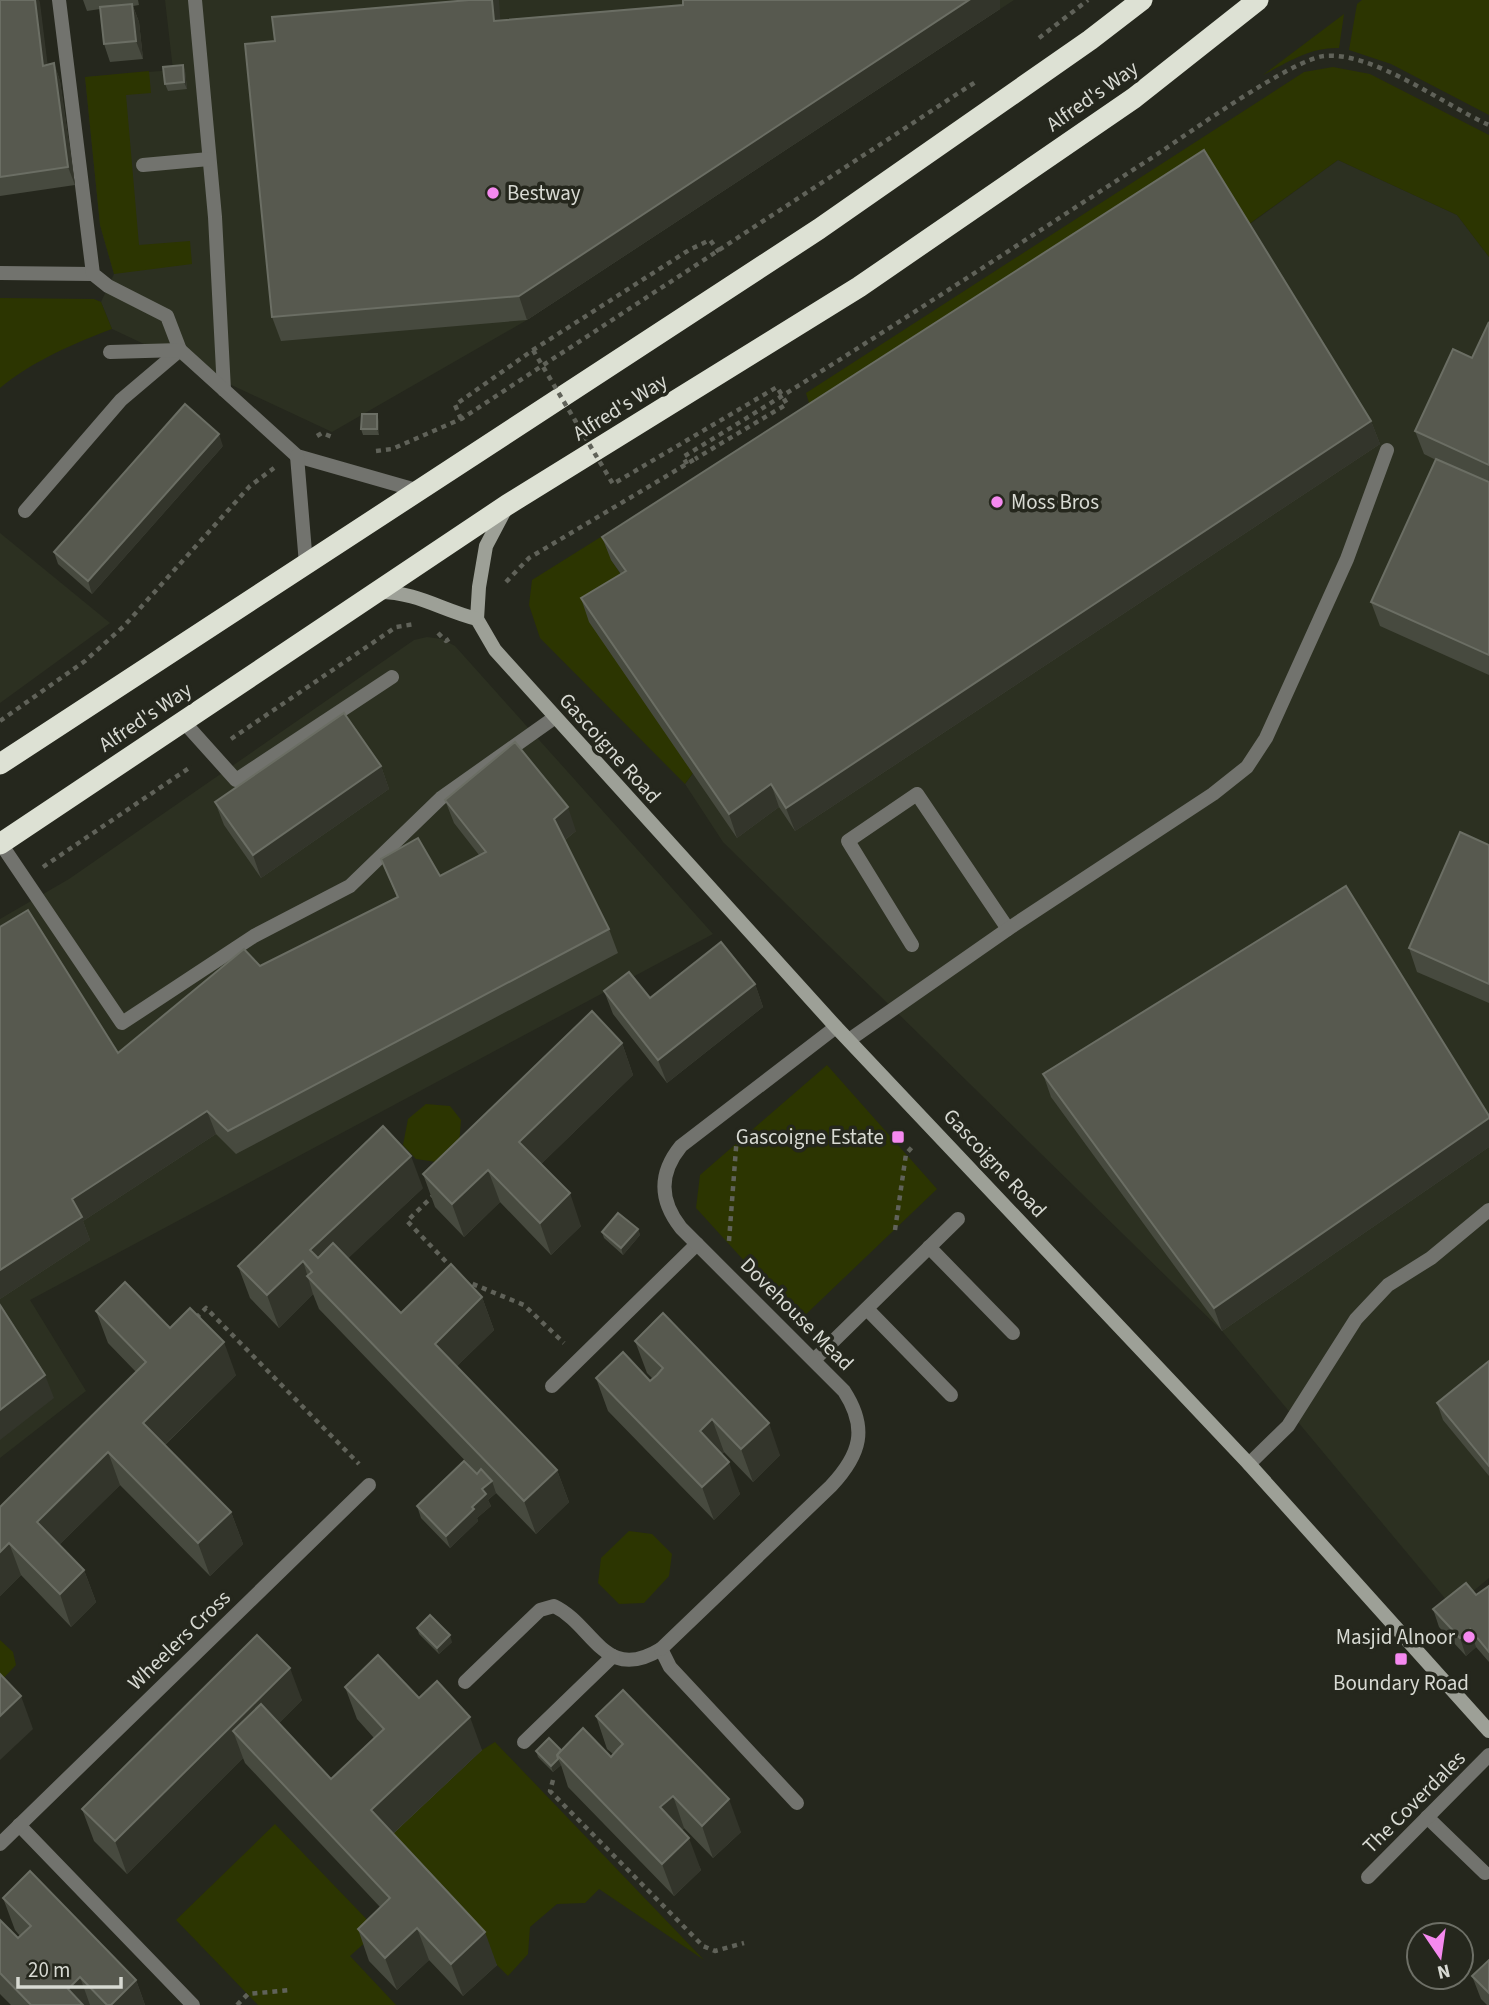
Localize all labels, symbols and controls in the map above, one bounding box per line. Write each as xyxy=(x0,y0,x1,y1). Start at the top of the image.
street label: Alfred's Way xyxy=(1040,53,1144,139)
place label: Bestway xyxy=(507,178,581,208)
marker: Bestway xyxy=(485,185,501,201)
street label: Alfred's Way xyxy=(567,366,673,448)
place label: Moss Bros xyxy=(1011,487,1099,517)
marker: Moss Bros xyxy=(989,494,1005,510)
street label: Alfred's Way xyxy=(93,675,198,759)
street label: Gascoigne Road xyxy=(552,686,668,810)
street label: Gascoigne Road xyxy=(936,1102,1054,1224)
place label: Gascoigne Estate xyxy=(736,1122,884,1152)
marker: Gascoigne Estate xyxy=(890,1129,906,1145)
street label: Dovehouse Mead xyxy=(733,1250,861,1378)
street label: Wheelers Cross xyxy=(121,1583,237,1697)
place label: Masjid Alnoor xyxy=(1336,1622,1456,1652)
marker: Masjid Alnoor xyxy=(1461,1629,1477,1645)
marker: Boundary Road xyxy=(1393,1651,1409,1667)
place label: Boundary Road xyxy=(1333,1668,1469,1698)
street label: The Coverdales xyxy=(1356,1744,1472,1860)
north arrow xyxy=(1405,1921,1475,1991)
scale bar xyxy=(18,1946,121,1990)
text: 20 m xyxy=(28,1955,70,1985)
text: N xyxy=(1434,1957,1453,1986)

